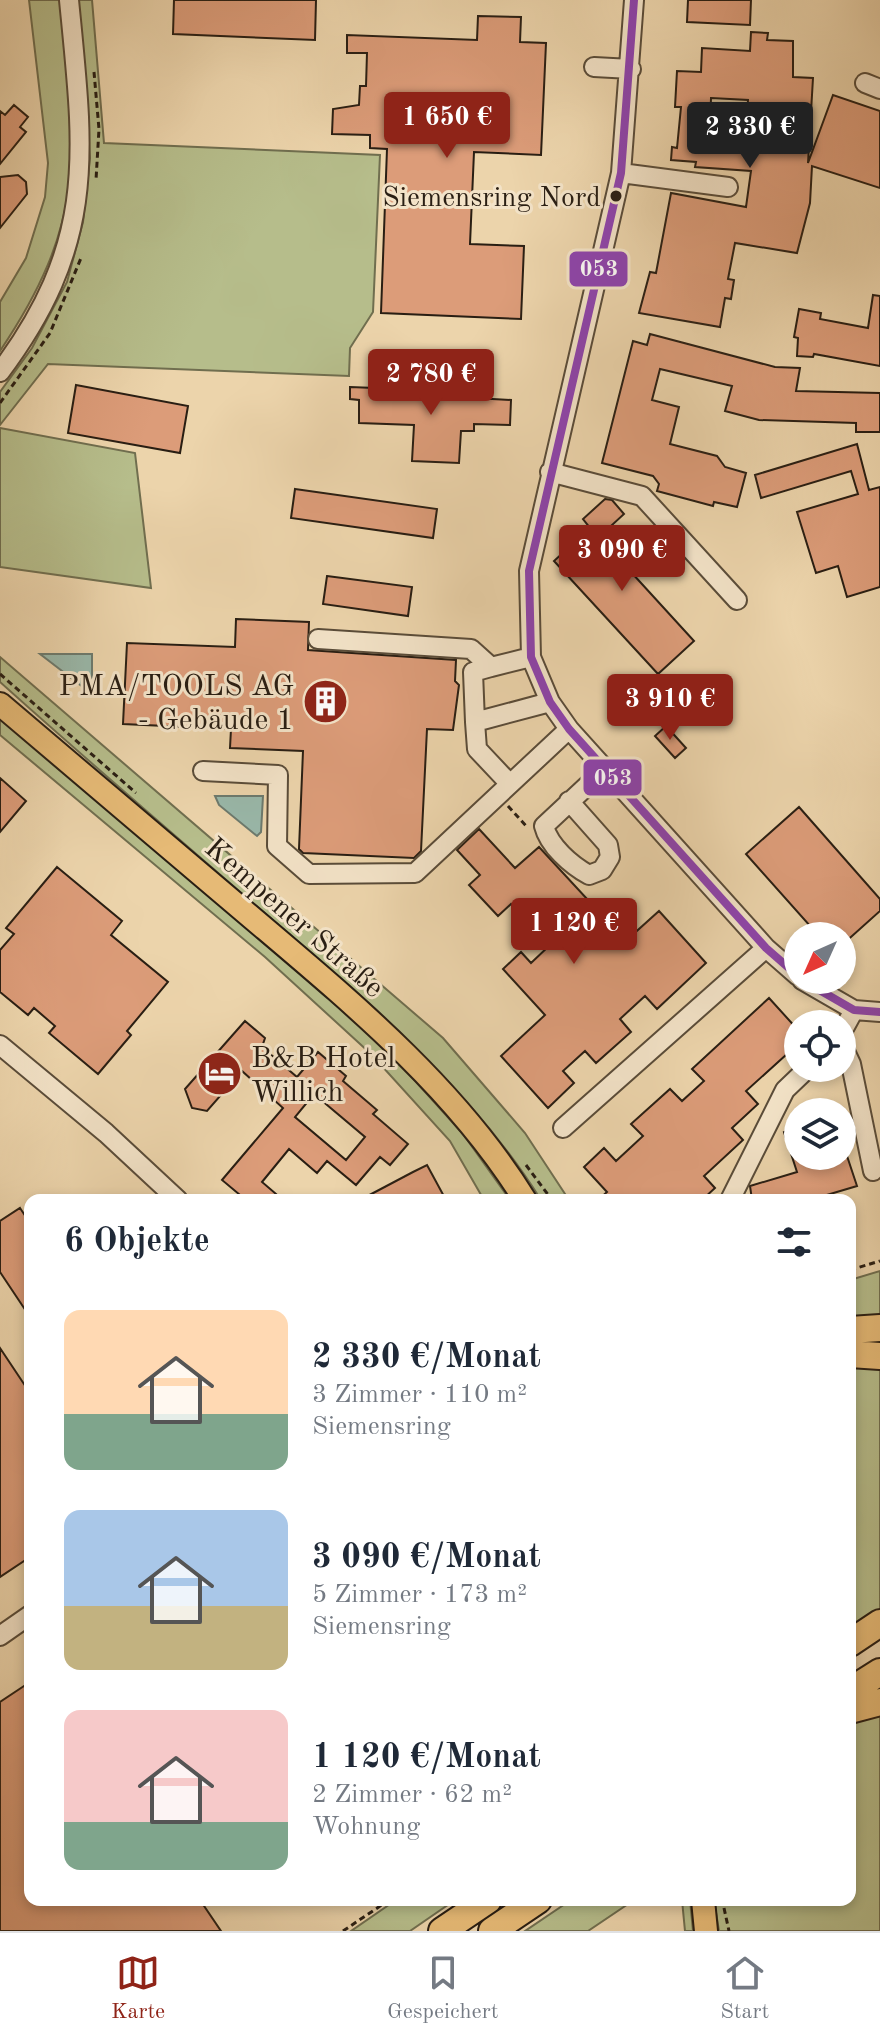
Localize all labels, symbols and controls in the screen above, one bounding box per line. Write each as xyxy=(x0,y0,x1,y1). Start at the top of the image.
pin: 1 650 € xyxy=(373,92,521,160)
pin: 2 330 € xyxy=(676,102,824,170)
text: 1 650 € xyxy=(402,105,492,131)
text: 2 330 € xyxy=(705,115,795,141)
place label: Siemensring Nord xyxy=(382,185,601,213)
marker: Siemensring Nord xyxy=(608,188,624,204)
line badge: 053 xyxy=(568,250,629,288)
text: 053 xyxy=(580,259,618,281)
pin: 2 780 € xyxy=(357,349,505,417)
text: 2 780 € xyxy=(386,362,476,388)
pin: 3 090 € xyxy=(548,525,696,593)
text: 3 090 € xyxy=(577,538,667,564)
place label: PMA/TOOLS AG - Gebäude 1 xyxy=(58,672,294,736)
pin: 3 910 € xyxy=(596,674,744,742)
building icon: PMA/TOOLS AG - Gebäude 1 xyxy=(301,678,349,726)
text: 3 910 € xyxy=(625,687,715,713)
line badge: 053 xyxy=(582,758,643,797)
text: 053 xyxy=(594,768,632,790)
street label: Kempener Straße xyxy=(199,833,389,1004)
pin: 1 120 € xyxy=(500,898,648,966)
text: 1 120 € xyxy=(529,911,619,937)
north arrow xyxy=(784,922,856,994)
map controls xyxy=(784,922,856,1170)
button: locate xyxy=(784,1010,856,1082)
place label: B&B Hotel Willich xyxy=(251,1044,395,1108)
hotel icon: B&B Hotel Willich xyxy=(196,1050,244,1098)
button: layers xyxy=(784,1098,856,1170)
icon: filters xyxy=(772,1220,816,1264)
text: 6 Objekte xyxy=(64,1225,210,1259)
text: 2 330 €/Monat xyxy=(312,1341,541,1375)
icon: home xyxy=(128,1342,224,1438)
text: 3 Zimmer · 110 m² xyxy=(312,1382,527,1408)
text: Siemensring xyxy=(312,1414,451,1440)
text: 3 090 €/Monat xyxy=(312,1541,541,1575)
icon: home xyxy=(128,1542,224,1638)
text: 5 Zimmer · 173 m² xyxy=(312,1582,527,1608)
text: Siemensring xyxy=(312,1614,451,1640)
text: 1 120 €/Monat xyxy=(312,1741,541,1775)
icon: home xyxy=(128,1742,224,1838)
text: 2 Zimmer · 62 m² xyxy=(312,1782,512,1808)
text: Wohnung xyxy=(312,1814,420,1840)
tab: Karte xyxy=(111,1951,165,2026)
tab: Gespeichert xyxy=(387,1951,498,2026)
tab: Start xyxy=(720,1951,769,2026)

